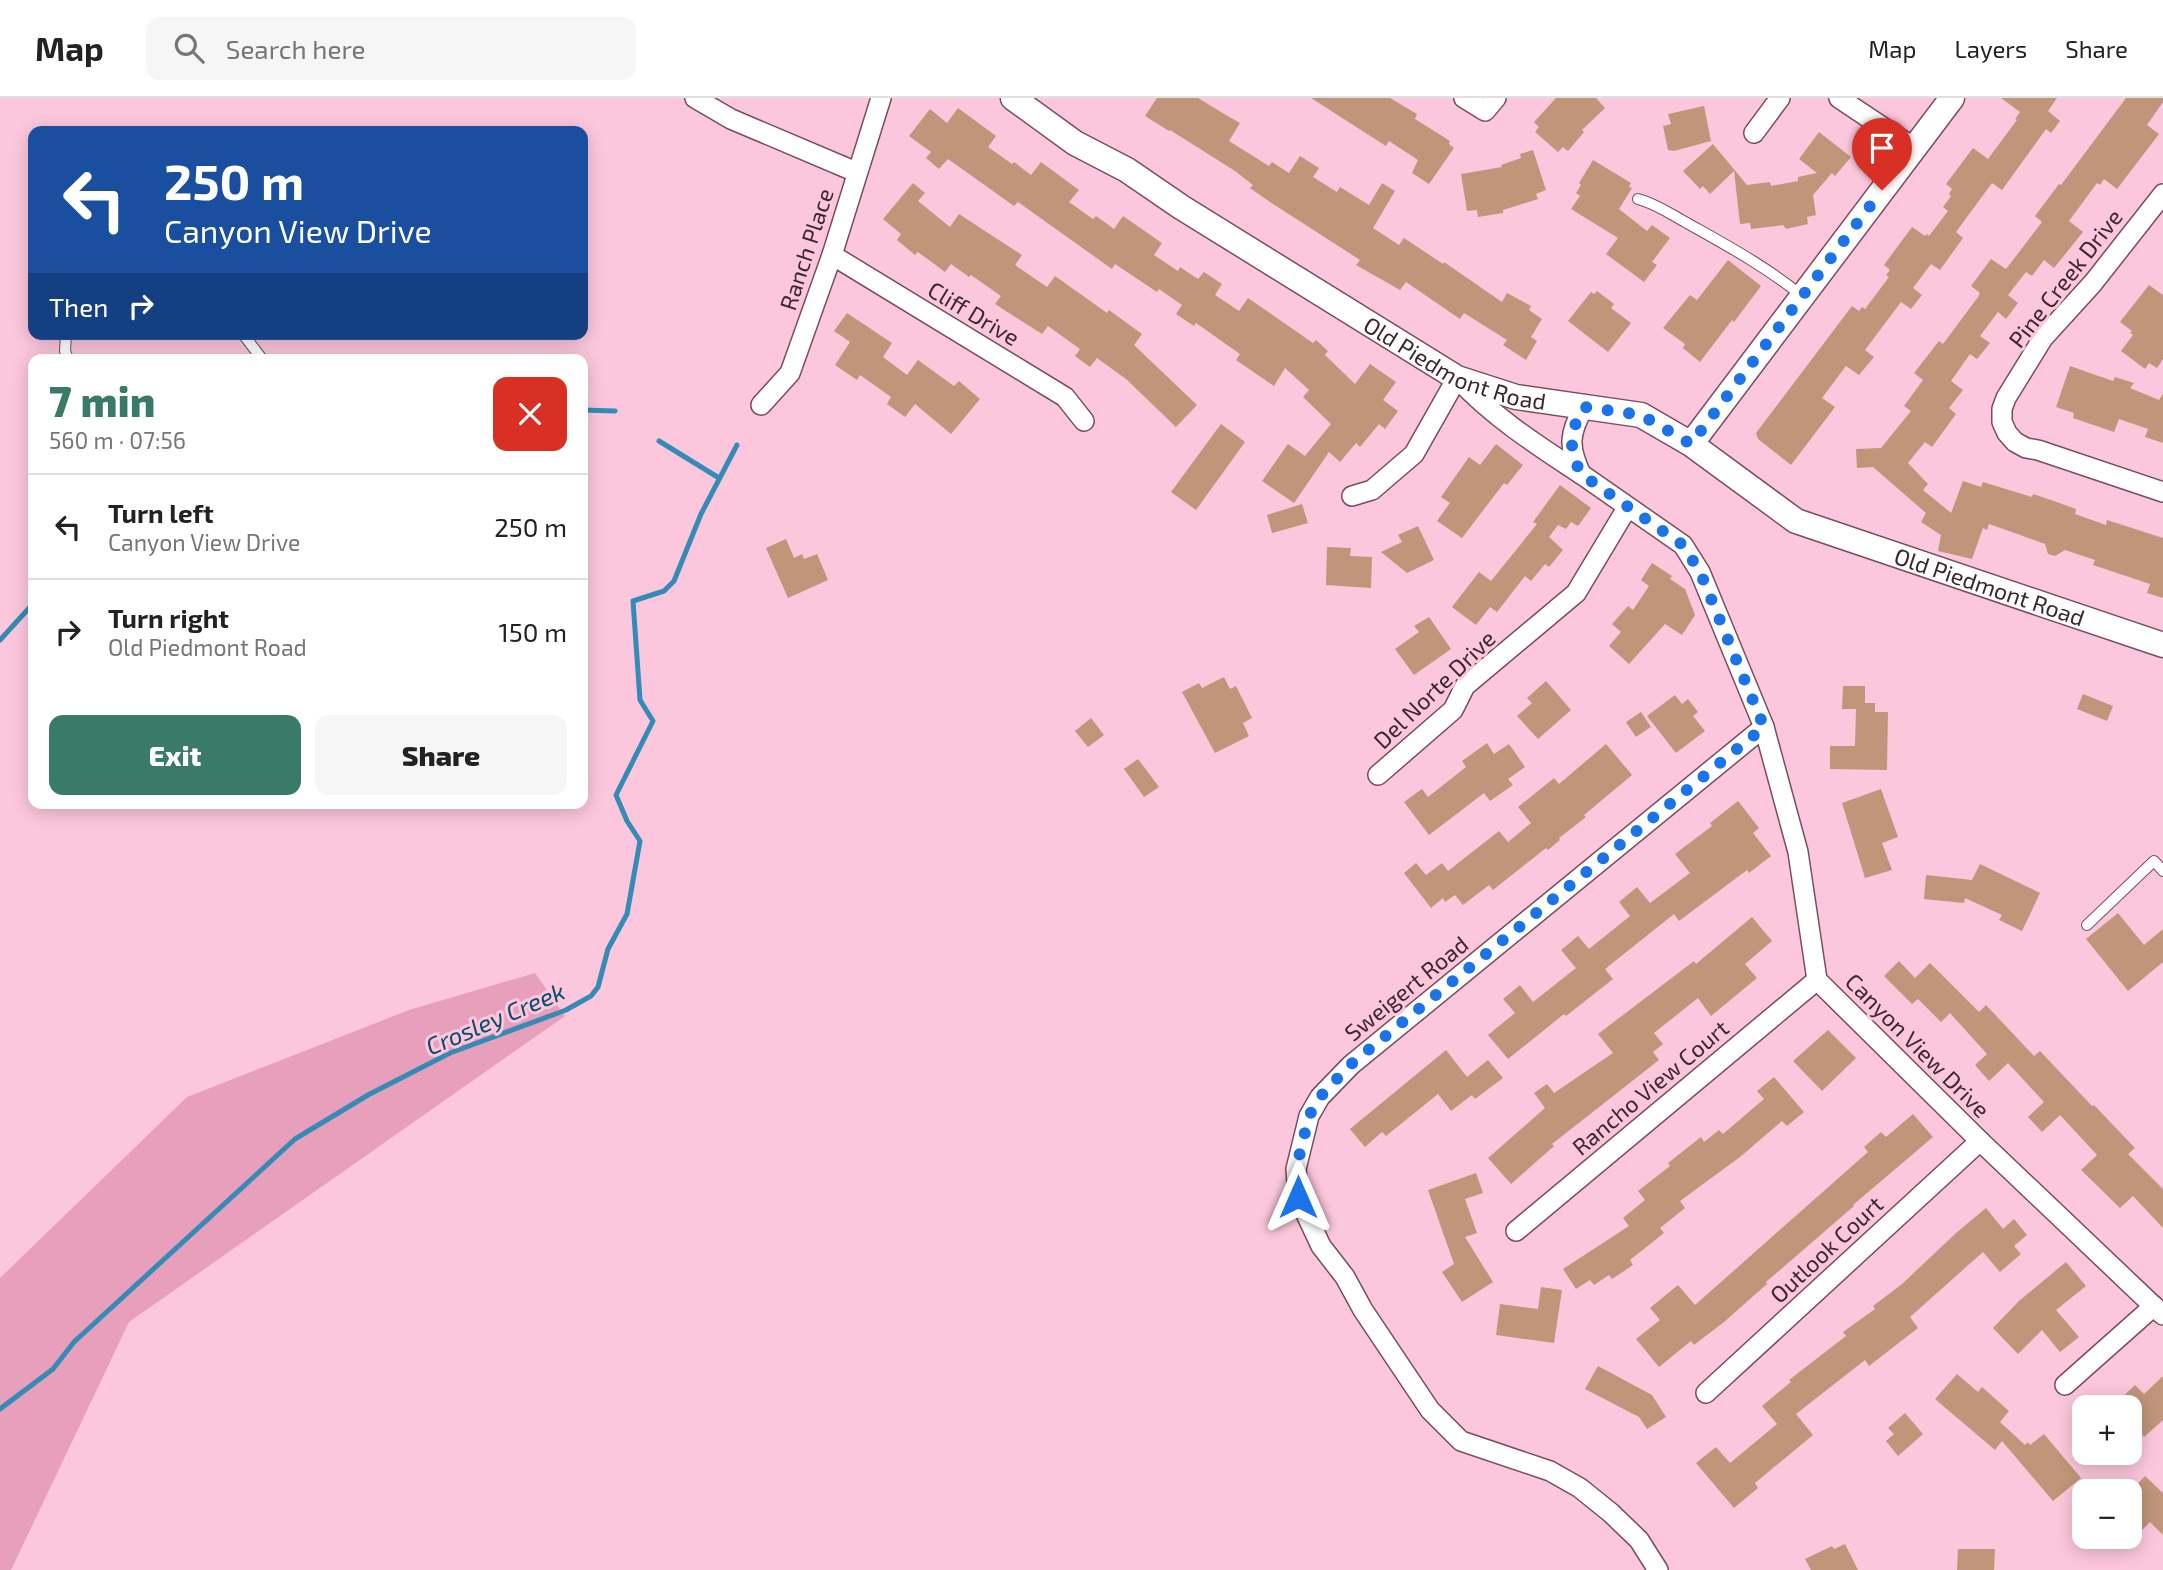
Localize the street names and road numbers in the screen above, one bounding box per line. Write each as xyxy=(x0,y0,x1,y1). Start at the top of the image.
street label: Ranch Place xyxy=(773,185,839,313)
street label: Pine Creek Drive xyxy=(2002,203,2128,353)
street label: Cliff Drive xyxy=(923,275,1025,351)
street label: Old Piedmont Road xyxy=(1359,310,1548,415)
street label: Old Piedmont Road xyxy=(1891,541,2088,632)
street label: Del Norte Drive xyxy=(1367,624,1501,754)
street label: Sweigert Road xyxy=(1339,930,1473,1046)
street label: Canyon View Drive xyxy=(1840,967,1996,1123)
street label: Rancho View Court xyxy=(1566,1013,1734,1161)
street label: Outlook Court xyxy=(1764,1189,1888,1308)

